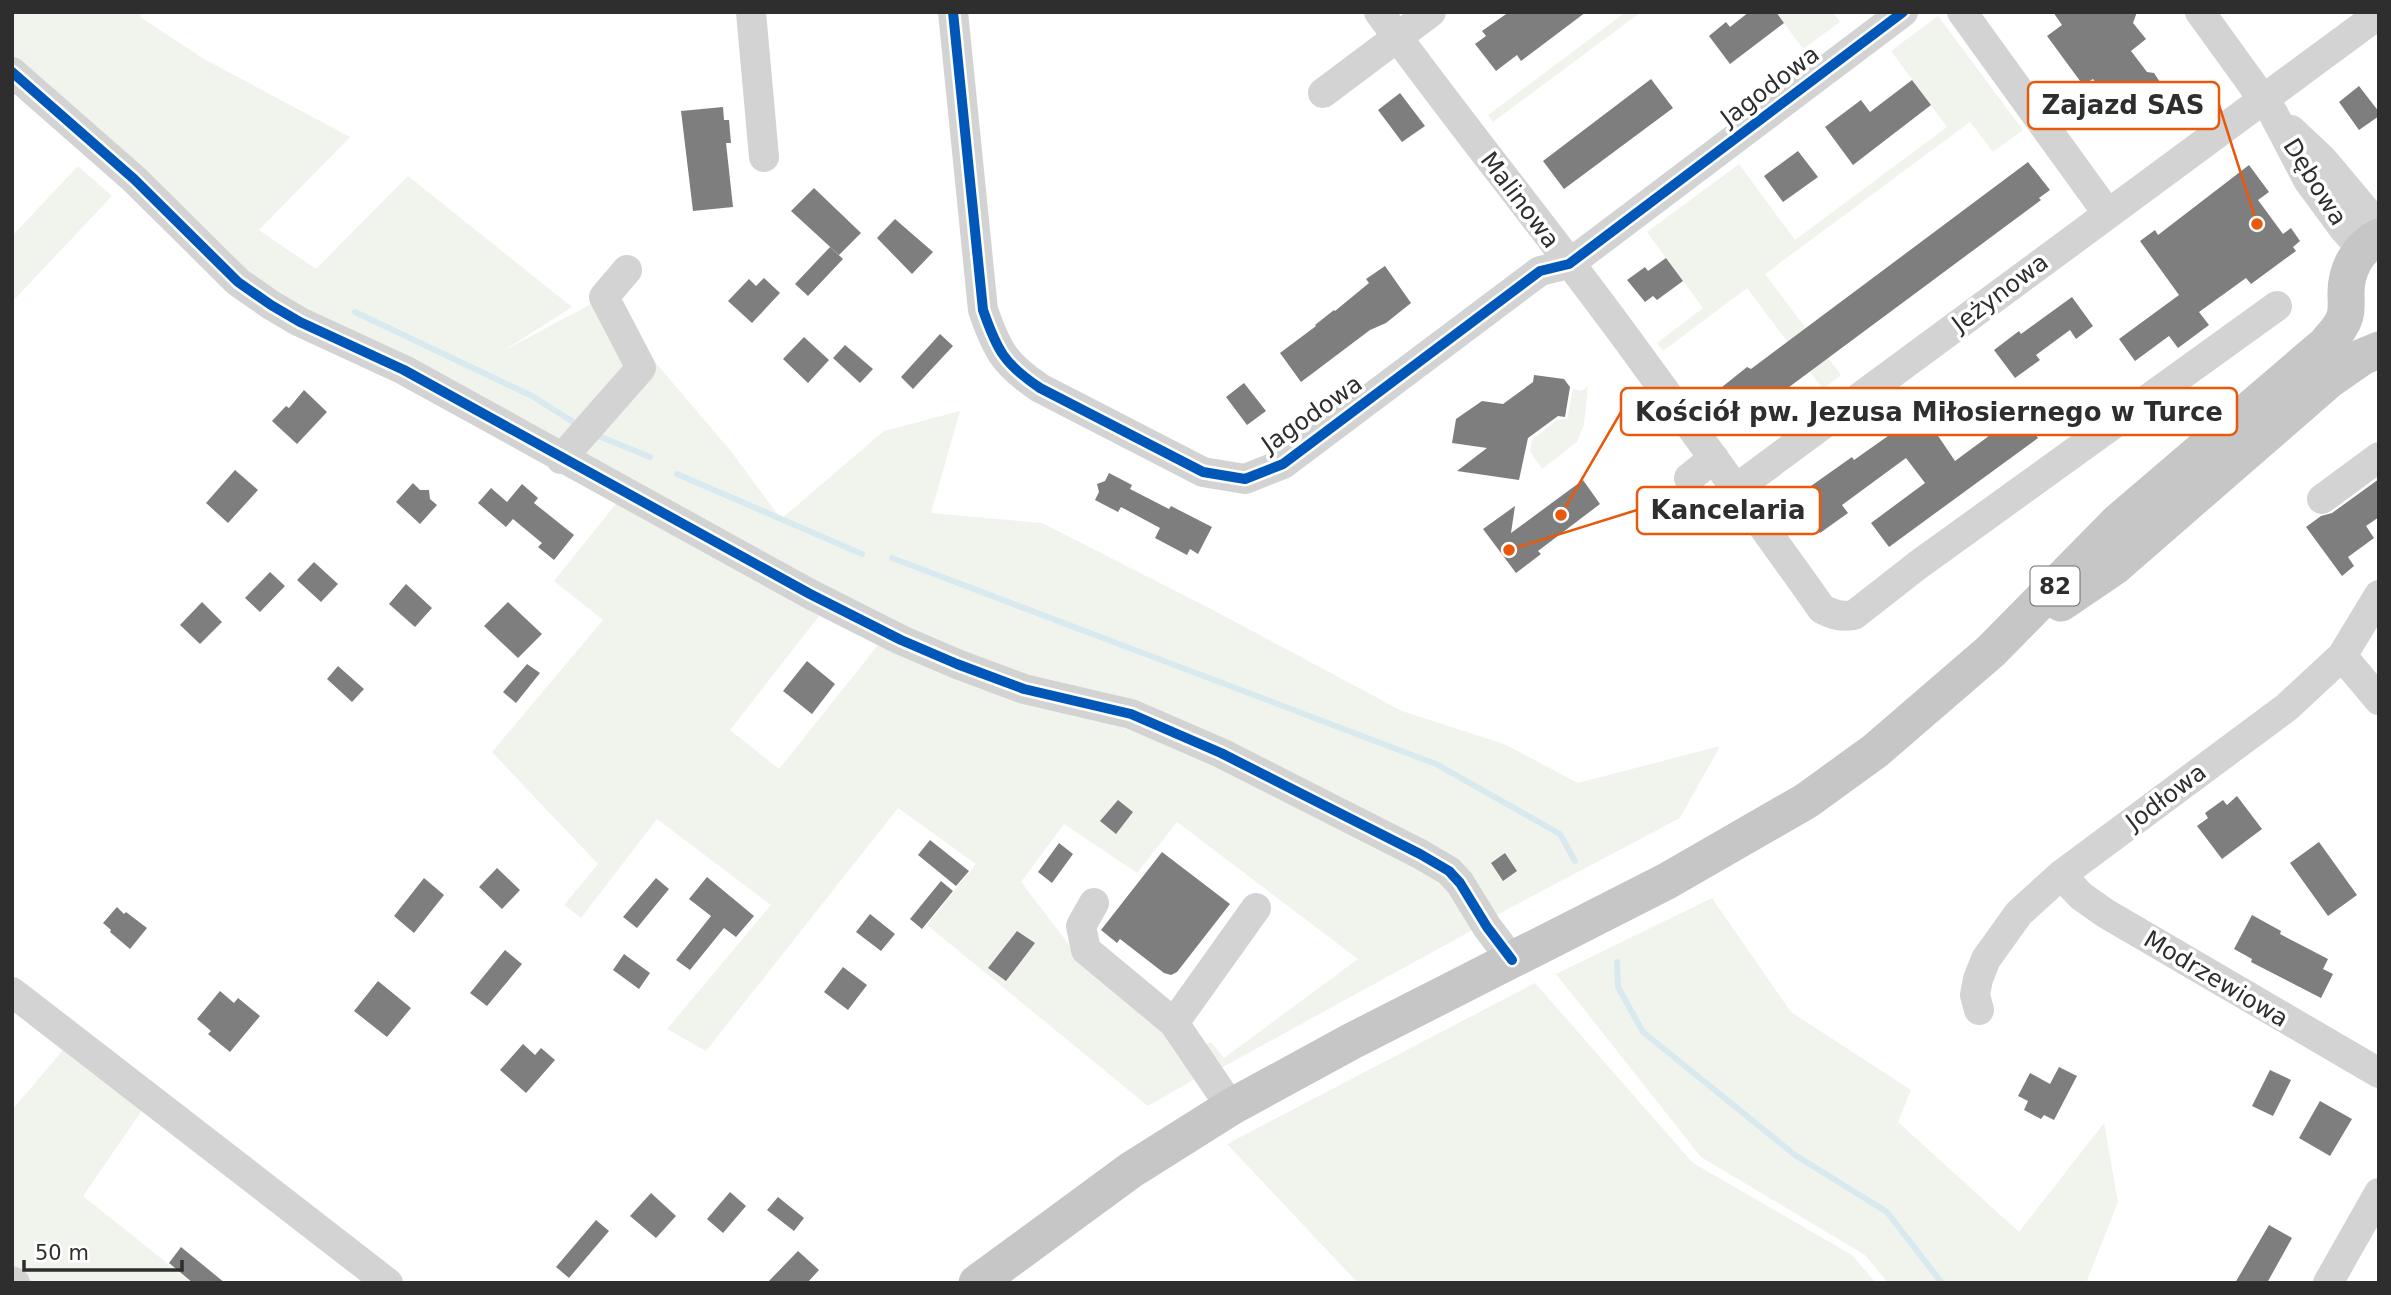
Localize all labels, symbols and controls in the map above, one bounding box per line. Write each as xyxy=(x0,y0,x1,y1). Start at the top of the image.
street label: Jagodowa xyxy=(1714,40,1825,133)
callout: Zajazd SAS xyxy=(2028,82,2219,129)
text: Zajazd SAS xyxy=(2041,90,2205,120)
street label: Dębowa xyxy=(2277,133,2353,231)
street label: Malinowa xyxy=(1475,146,1565,254)
street label: Jeżynowa xyxy=(1945,248,2053,339)
street label: Jagodowa xyxy=(1255,369,1368,460)
callout: Kościół pw. Jezusa Miłosiernego w Turce xyxy=(1621,388,2237,435)
text: Kościół pw. Jezusa Miłosiernego w Turce xyxy=(1635,397,2223,427)
callout: Kancelaria xyxy=(1637,487,1820,534)
text: Kancelaria xyxy=(1651,495,1805,525)
road number: 82 xyxy=(2030,566,2080,606)
street label: Jodłowa xyxy=(2119,758,2211,837)
street label: Modrzewiowa xyxy=(2139,925,2293,1033)
scale bar xyxy=(24,1228,182,1272)
text: 50 m xyxy=(35,1241,89,1265)

